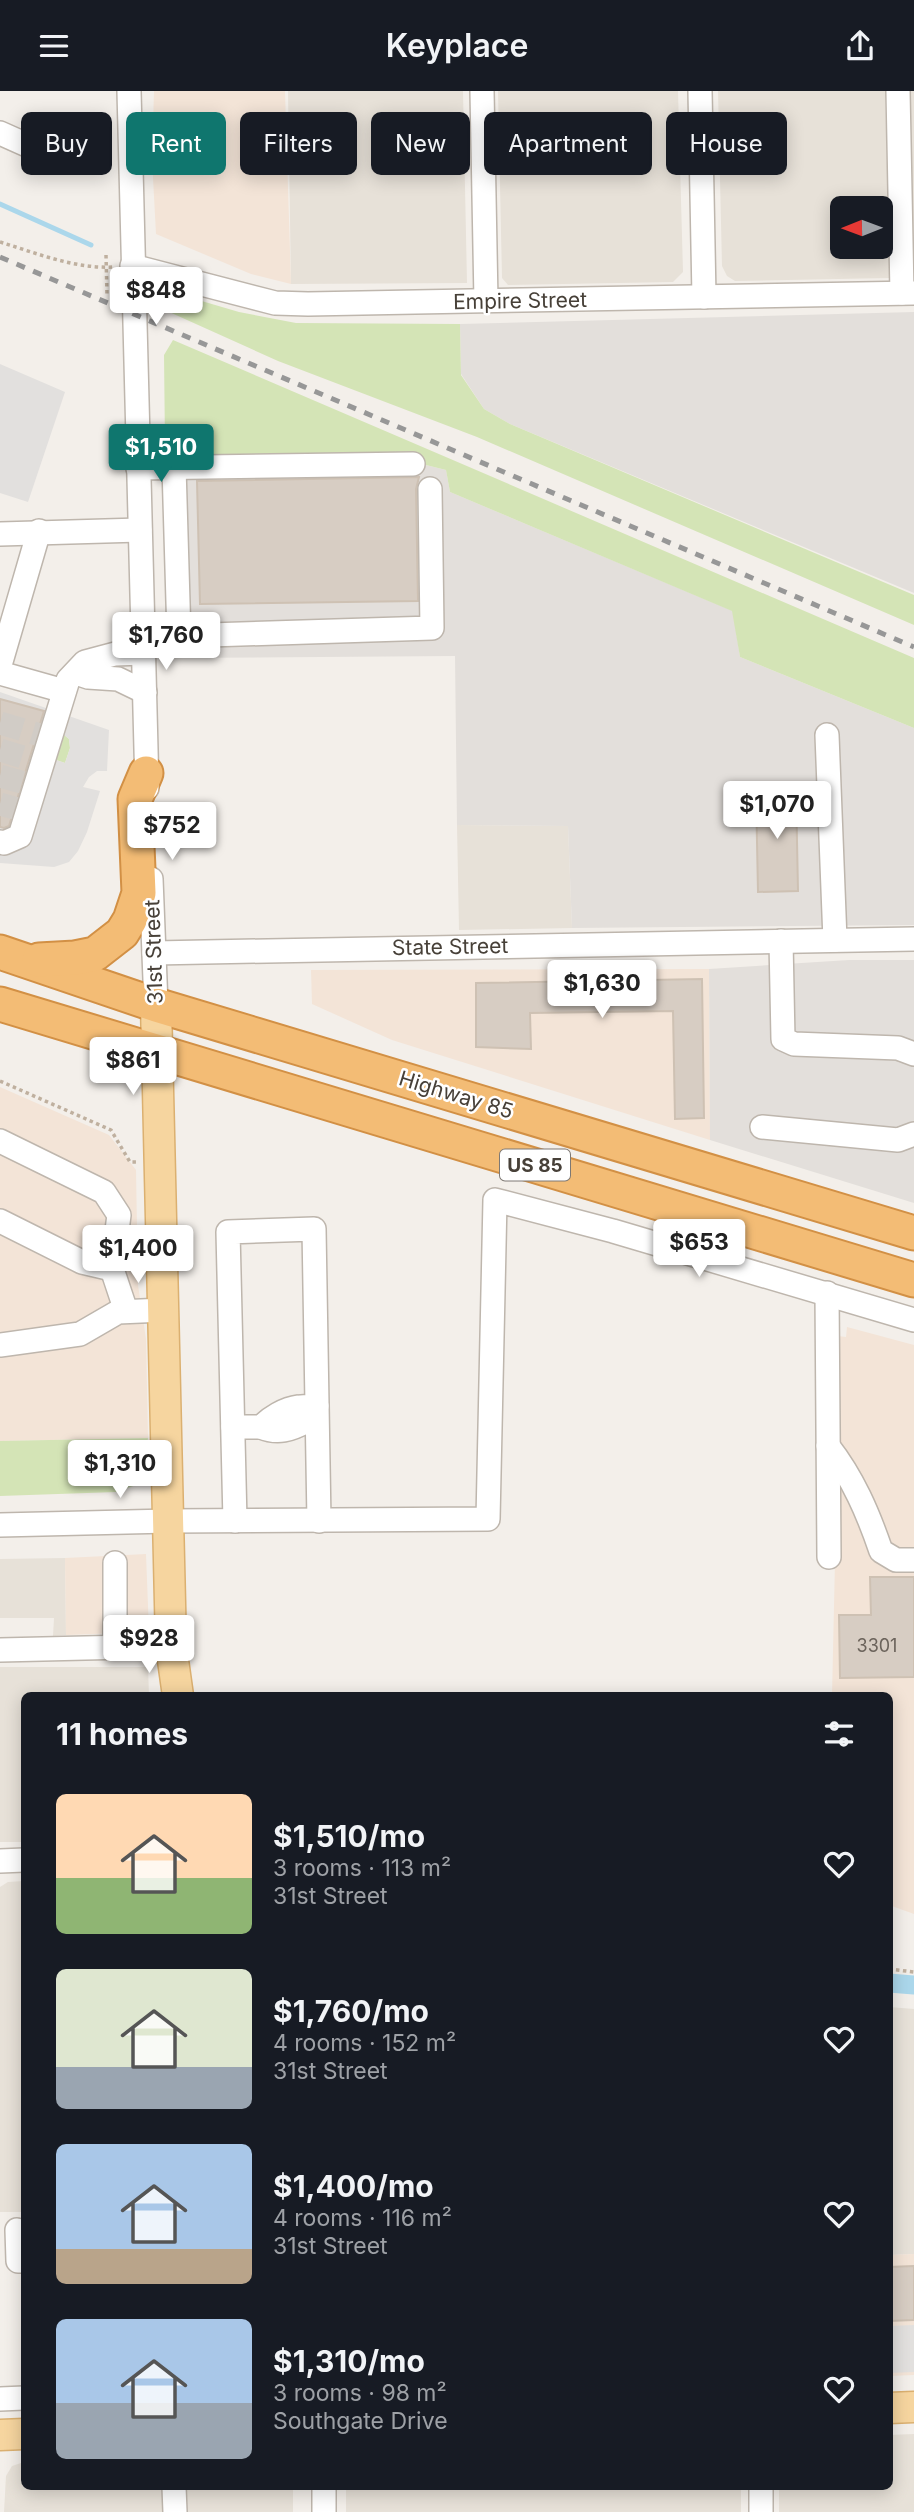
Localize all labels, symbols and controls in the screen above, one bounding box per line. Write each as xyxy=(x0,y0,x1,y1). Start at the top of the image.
text: Keyplace xyxy=(386,26,528,65)
icon: menu xyxy=(35,27,73,65)
icon: share xyxy=(841,27,879,65)
chip: Buy xyxy=(21,112,112,175)
chip: Rent xyxy=(126,112,226,175)
chip: Filters xyxy=(240,112,357,175)
chip: New xyxy=(371,112,470,175)
chip: Apartment xyxy=(484,112,652,175)
chip: House xyxy=(666,112,787,175)
north arrow xyxy=(830,196,892,259)
map controls xyxy=(830,196,893,259)
pin: $848 xyxy=(115,267,197,327)
text: $848 xyxy=(126,276,186,304)
street label: Empire Street xyxy=(453,287,587,314)
pin: $1,510 xyxy=(104,425,218,484)
text: $1,510 xyxy=(125,433,197,461)
pin: $1,760 xyxy=(109,613,223,672)
text: $1,760 xyxy=(128,621,204,649)
pin: $1,070 xyxy=(720,781,834,841)
text: $1,070 xyxy=(739,790,815,818)
pin: $752 xyxy=(131,803,213,862)
text: $752 xyxy=(143,811,201,839)
street label: 31st Street xyxy=(139,899,168,1005)
street label: State Street xyxy=(392,933,508,960)
pin: $1,630 xyxy=(545,961,659,1020)
text: $1,630 xyxy=(563,969,641,997)
pin: $861 xyxy=(92,1037,174,1097)
text: $861 xyxy=(106,1046,160,1074)
street label: Highway 85 xyxy=(396,1065,516,1124)
road number: US 85 xyxy=(500,1149,570,1181)
pin: $653 xyxy=(658,1219,740,1279)
pin: $1,400 xyxy=(81,1225,195,1285)
text: $653 xyxy=(669,1228,729,1256)
text: $1,400 xyxy=(98,1234,178,1262)
pin: $1,310 xyxy=(63,1441,177,1500)
text: $1,310 xyxy=(84,1449,156,1477)
pin: $928 xyxy=(108,1615,190,1675)
text: $928 xyxy=(119,1624,179,1652)
house number: 3301 xyxy=(857,1635,897,1656)
icon: filters xyxy=(820,1715,858,1753)
text: 11 homes xyxy=(56,1716,188,1752)
text: $1,510/mo xyxy=(273,1818,425,1854)
icon: home xyxy=(112,1822,196,1906)
icon: heart xyxy=(820,1845,858,1883)
text: 3 rooms · 113 m² xyxy=(273,1854,451,1882)
text: 31st Street xyxy=(273,1882,388,1910)
text: $1,760/mo xyxy=(273,1993,429,2029)
icon: home xyxy=(112,1997,196,2081)
icon: heart xyxy=(820,2020,858,2058)
text: 4 rooms · 152 m² xyxy=(273,2029,456,2057)
text: 31st Street xyxy=(273,2057,388,2085)
text: $1,400/mo xyxy=(273,2168,434,2204)
icon: home xyxy=(112,2172,196,2256)
icon: heart xyxy=(820,2195,858,2233)
text: 4 rooms · 116 m² xyxy=(273,2204,452,2232)
text: 31st Street xyxy=(273,2232,388,2260)
text: $1,310/mo xyxy=(273,2343,425,2379)
icon: home xyxy=(112,2347,196,2431)
icon: heart xyxy=(820,2370,858,2408)
text: 3 rooms · 98 m² xyxy=(273,2379,447,2407)
text: Southgate Drive xyxy=(273,2407,448,2435)

